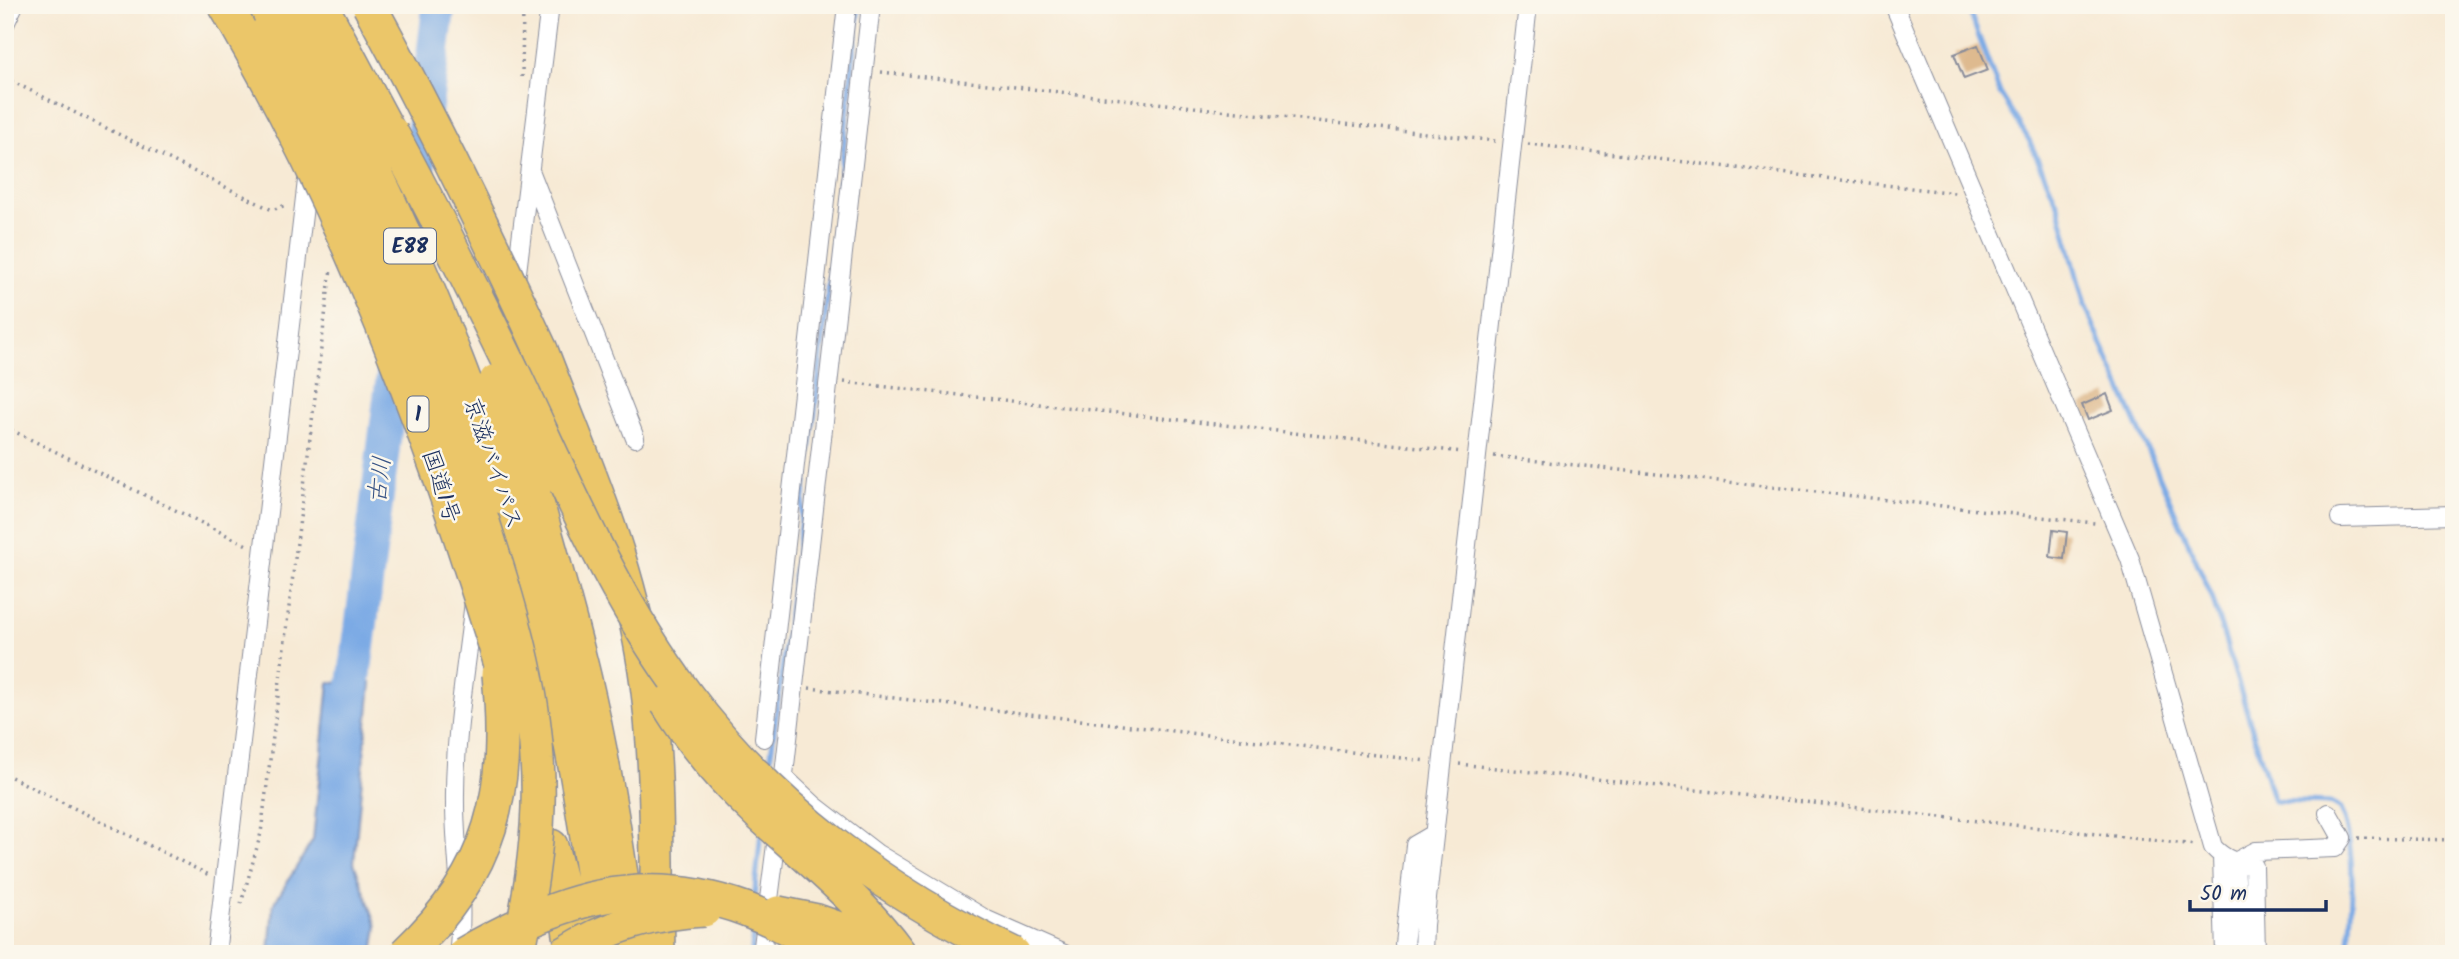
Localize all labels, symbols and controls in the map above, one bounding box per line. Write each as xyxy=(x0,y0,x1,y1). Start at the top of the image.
road number: E88 xyxy=(384,229,436,264)
street label: 京滋バイパス xyxy=(453,393,532,535)
road number: 1 xyxy=(408,396,428,432)
street label: 国道1号 xyxy=(411,445,469,528)
water label: 古川 xyxy=(358,454,403,506)
scale bar xyxy=(2190,868,2326,912)
text: 50 m xyxy=(2200,878,2247,911)

